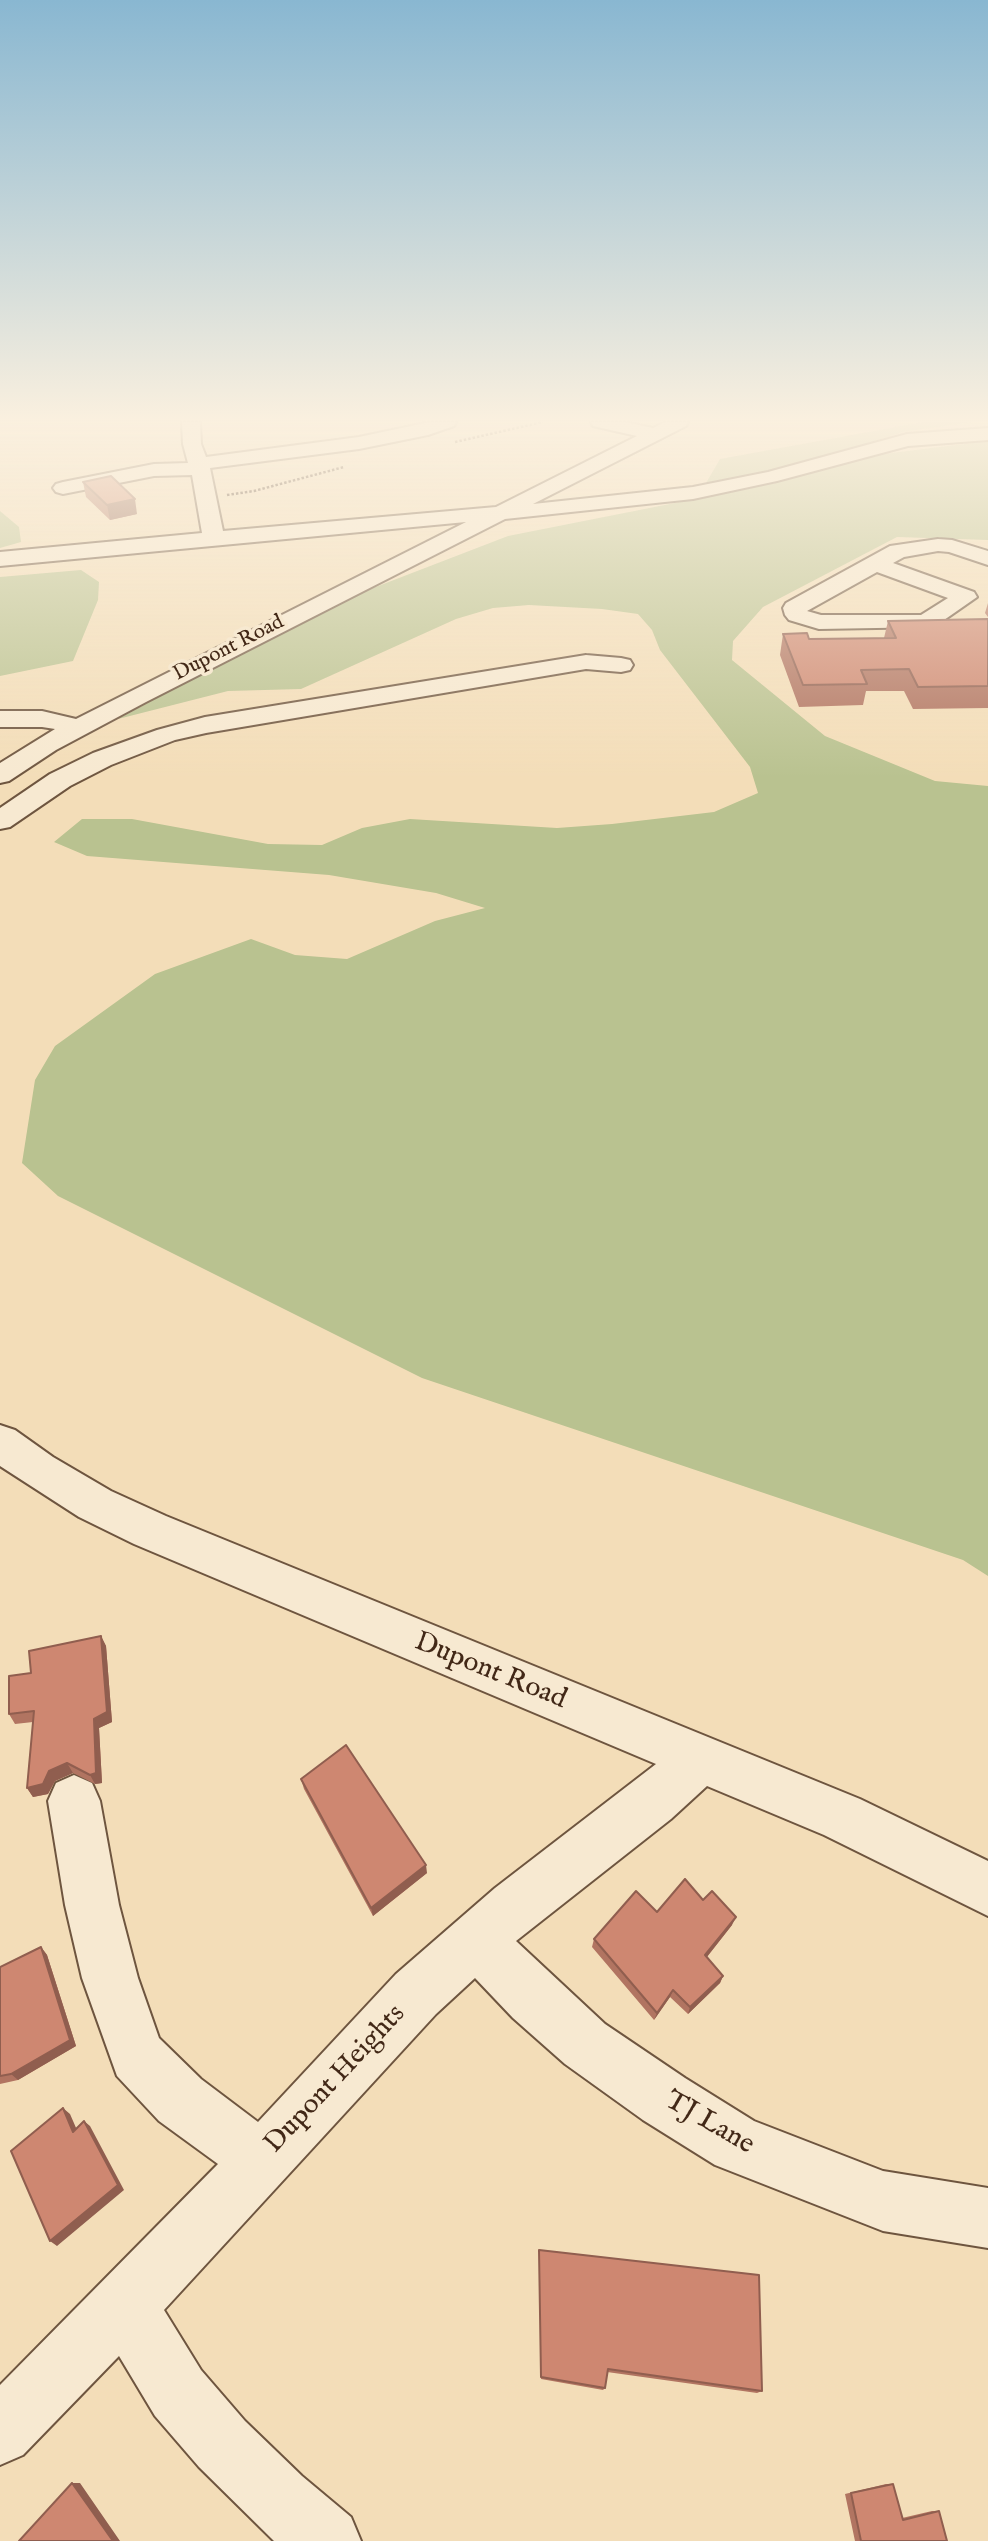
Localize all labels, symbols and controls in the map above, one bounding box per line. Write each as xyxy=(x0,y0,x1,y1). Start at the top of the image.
street label: Dupont Road xyxy=(169,610,289,688)
street label: Dupont Road xyxy=(409,1626,571,1718)
street label: Dupont Heights xyxy=(259,1999,413,2161)
street label: TJ Lane xyxy=(658,2085,760,2163)

